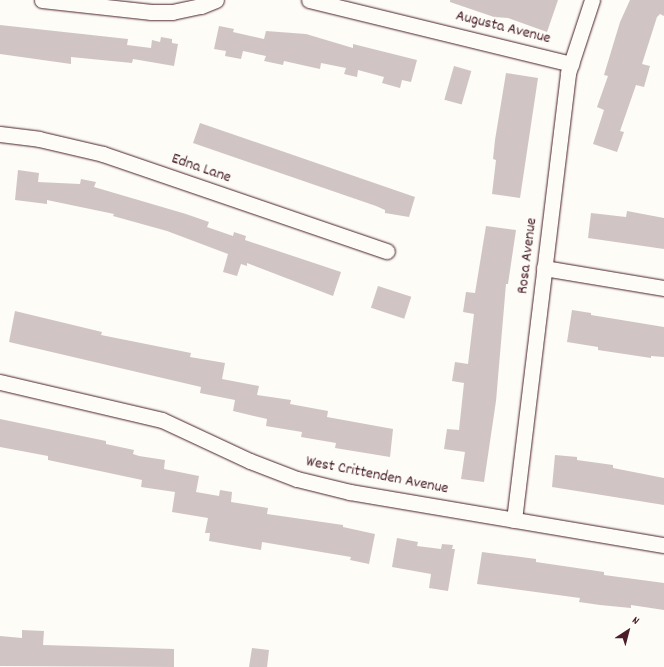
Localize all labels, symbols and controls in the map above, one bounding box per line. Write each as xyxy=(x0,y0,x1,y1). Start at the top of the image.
street label: Augusta Avenue xyxy=(454,7,552,49)
street label: Edna Lane xyxy=(169,150,233,188)
street label: Rosa Avenue xyxy=(514,217,542,295)
street label: West Crittenden Avenue xyxy=(304,453,450,499)
north arrow xyxy=(608,611,648,651)
text: N xyxy=(628,613,642,629)

